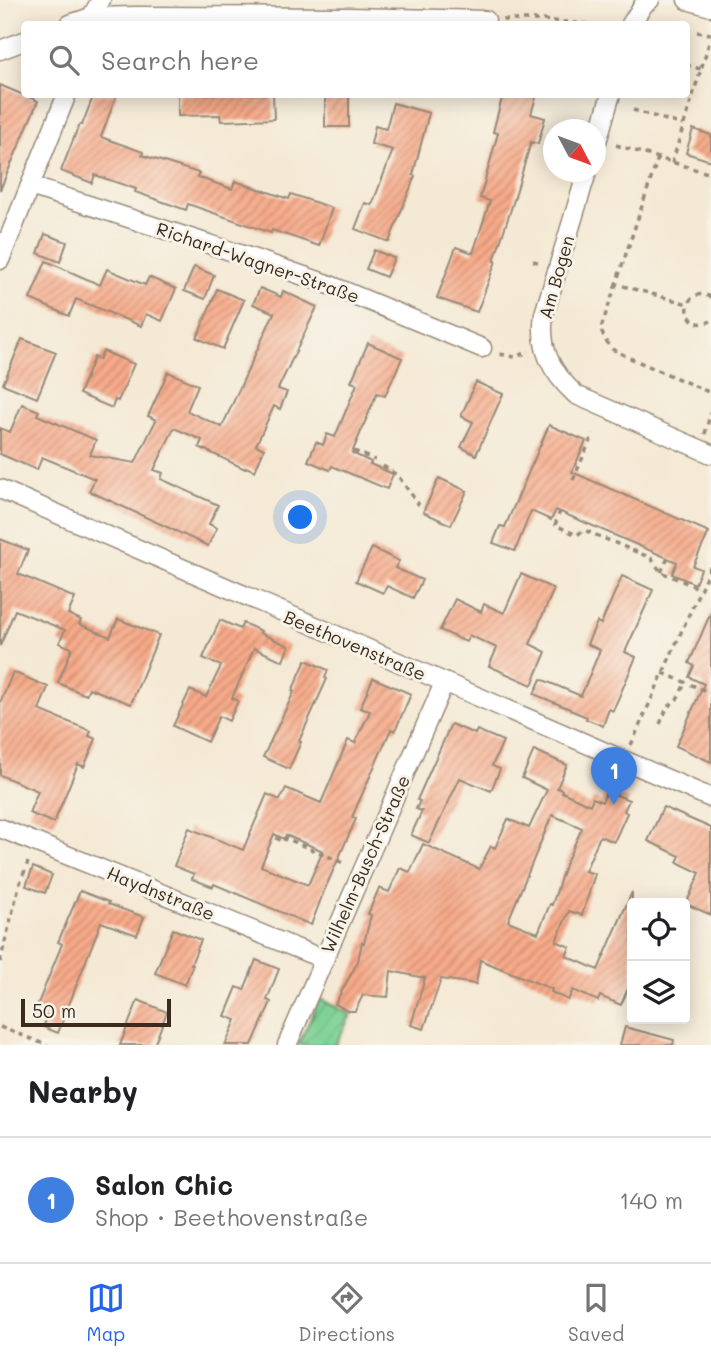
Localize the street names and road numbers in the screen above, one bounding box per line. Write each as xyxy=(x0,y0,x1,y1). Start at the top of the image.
street label: Richard-Wagner-Straße xyxy=(153,216,363,308)
street label: Am Bogen xyxy=(533,232,579,322)
street label: Beethovenstraße xyxy=(280,604,430,686)
street label: Wilhelm-Busch-Straße xyxy=(315,771,415,957)
street label: Haydnstraße xyxy=(104,860,218,926)

